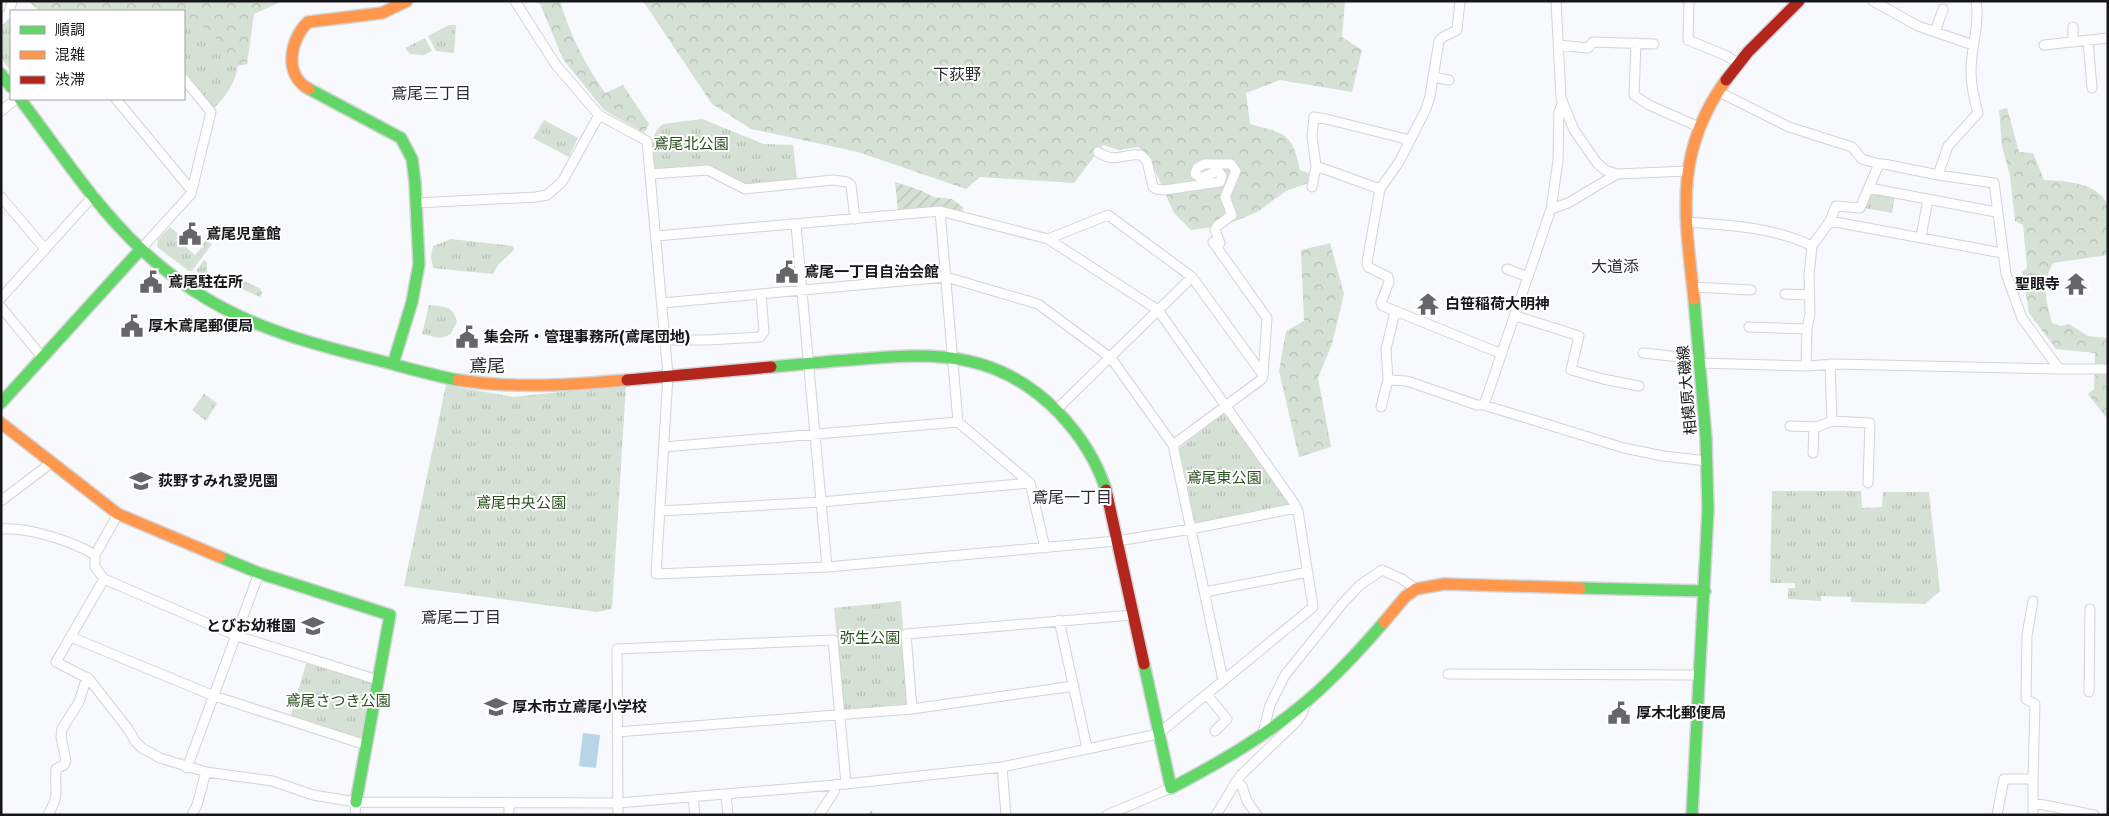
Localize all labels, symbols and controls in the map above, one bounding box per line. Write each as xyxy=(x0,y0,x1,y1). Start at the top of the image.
legend xyxy=(10,10,185,100)
text: 順調 xyxy=(55,21,85,39)
text: 混雑 xyxy=(55,46,85,64)
district label: 下荻野 xyxy=(933,65,981,85)
text: 渋滞 xyxy=(55,71,85,89)
district label: 鳶尾三丁目 xyxy=(391,84,471,104)
park label: 鳶尾北公園 xyxy=(653,135,729,153)
public building icon: 鳶尾児童館 xyxy=(177,221,203,247)
place label: 鳶尾児童館 xyxy=(206,225,281,243)
district label: 大道添 xyxy=(1591,257,1639,277)
public building icon: 鳶尾一丁目自治会館 xyxy=(774,259,800,285)
place label: 鳶尾一丁目自治会館 xyxy=(804,263,939,281)
public building icon: 鳶尾駐在所 xyxy=(138,269,164,295)
temple icon: 聖眼寺 xyxy=(2063,271,2089,297)
place label: 鳶尾駐在所 xyxy=(168,273,243,291)
place label: 聖眼寺 xyxy=(2015,275,2060,293)
temple icon: 白笹稲荷大明神 xyxy=(1415,291,1441,317)
place label: 白笹稲荷大明神 xyxy=(1445,295,1550,313)
public building icon: 厚木鳶尾郵便局 xyxy=(119,313,145,339)
place label: 厚木鳶尾郵便局 xyxy=(148,317,253,335)
public building icon: 集会所・管理事務所(鳶尾団地) xyxy=(454,324,480,350)
place label: 集会所・管理事務所(鳶尾団地) xyxy=(483,328,690,346)
street label: 相模原大磯線 xyxy=(1674,344,1700,436)
district label: 鳶尾 xyxy=(469,355,505,377)
school or university icon: 荻野すみれ愛児園 xyxy=(128,468,154,494)
park label: 鳶尾東公園 xyxy=(1186,469,1262,487)
place label: 荻野すみれ愛児園 xyxy=(158,472,278,490)
district label: 鳶尾一丁目 xyxy=(1032,488,1112,508)
park label: 鳶尾中央公園 xyxy=(476,494,566,512)
district label: 鳶尾二丁目 xyxy=(421,608,501,628)
school or university icon: とびお幼稚園 xyxy=(300,613,326,639)
place label: とびお幼稚園 xyxy=(206,617,296,635)
park label: 弥生公園 xyxy=(840,629,900,647)
park label: 鳶尾さつき公園 xyxy=(285,692,391,710)
school or university icon: 厚木市立鳶尾小学校 xyxy=(483,694,509,720)
place label: 厚木市立鳶尾小学校 xyxy=(512,698,647,716)
public building icon: 厚木北郵便局 xyxy=(1606,700,1632,726)
place label: 厚木北郵便局 xyxy=(1636,704,1726,722)

